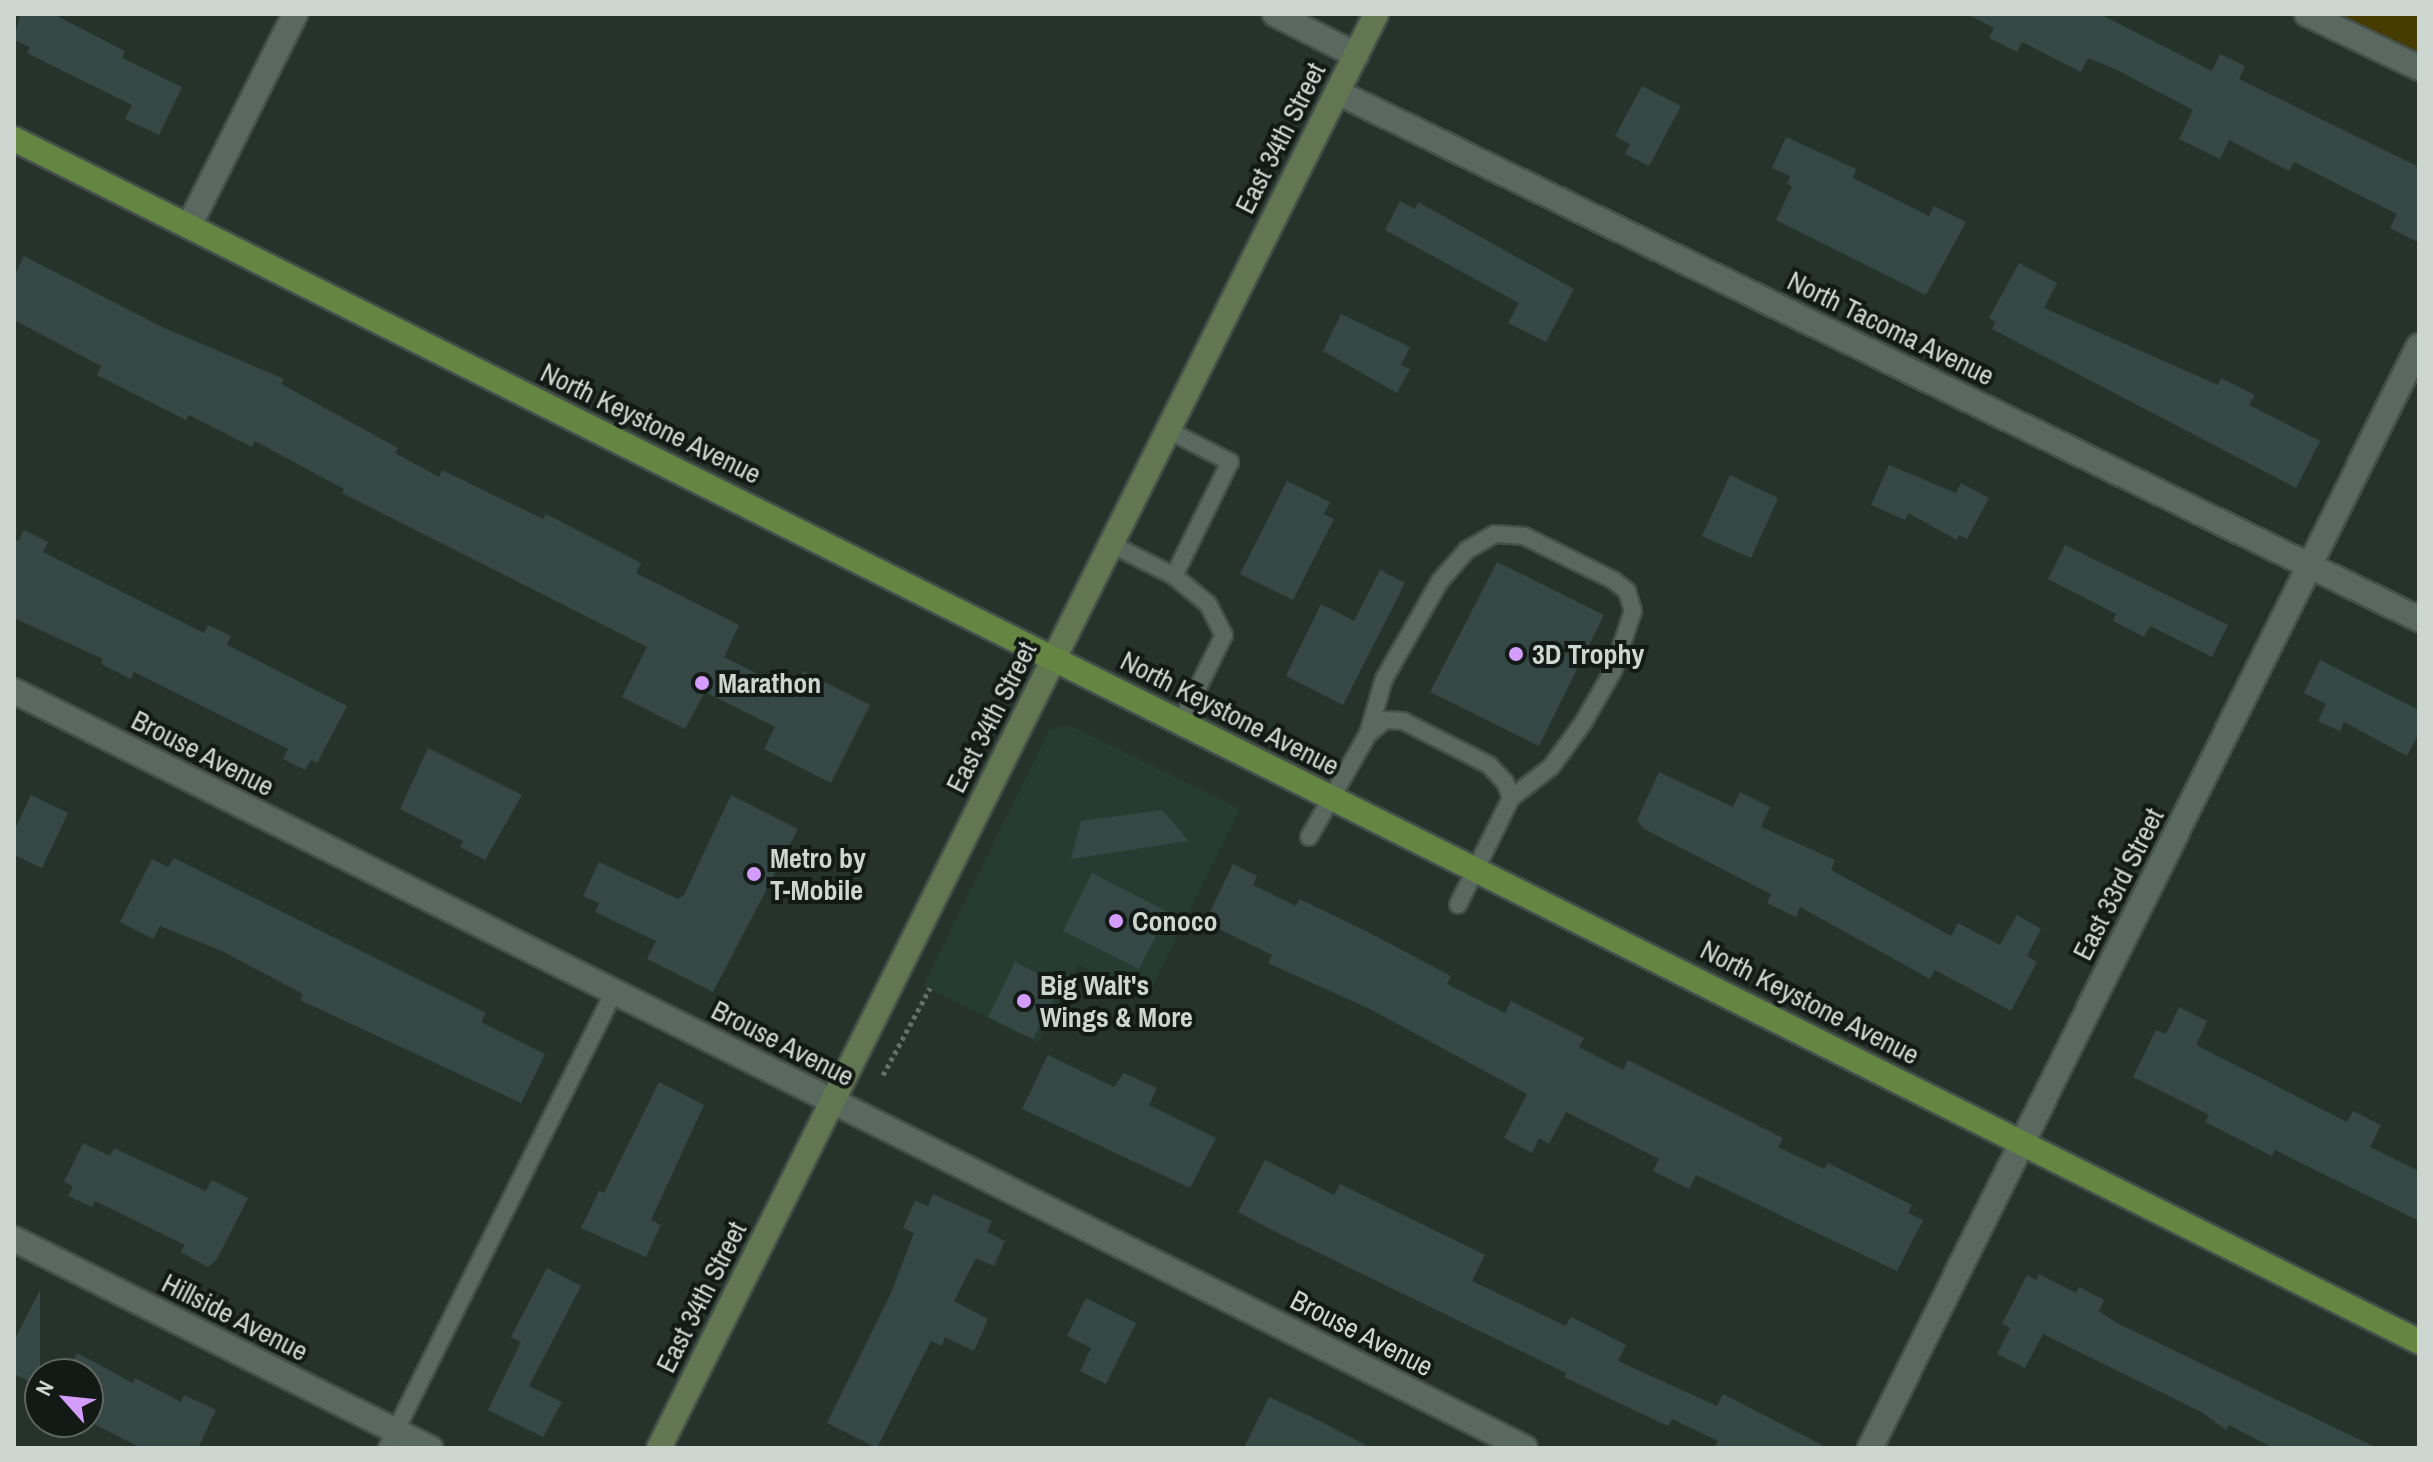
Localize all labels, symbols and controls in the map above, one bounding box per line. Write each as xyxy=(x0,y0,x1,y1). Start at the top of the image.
street label: East 34th Street xyxy=(1228,57,1332,219)
street label: North Tacoma Avenue xyxy=(1782,263,2000,393)
street label: North Keystone Avenue xyxy=(535,355,767,491)
street label: East 34th Street xyxy=(939,636,1043,798)
place label: 3D Trophy xyxy=(1532,637,1644,671)
street label: North Keystone Avenue xyxy=(1115,643,1345,783)
marker: 3D Trophy xyxy=(1507,645,1525,663)
place label: Marathon xyxy=(718,666,821,700)
marker: Marathon xyxy=(693,674,711,692)
street label: Brouse Avenue xyxy=(126,702,280,804)
street label: East 33rd Street xyxy=(2065,802,2171,966)
place label: Metro by T-Mobile xyxy=(770,841,866,907)
marker: Metro by T-Mobile xyxy=(745,865,763,883)
place label: Conoco xyxy=(1132,904,1217,938)
marker: Conoco xyxy=(1107,912,1125,930)
street label: North Keystone Avenue xyxy=(1695,932,1925,1072)
place label: Big Walt's Wings & More xyxy=(1040,968,1193,1034)
street label: Brouse Avenue xyxy=(706,992,860,1094)
marker: Big Walt's Wings & More xyxy=(1015,992,1033,1010)
street label: East 34th Street xyxy=(649,1216,753,1378)
street label: Hillside Avenue xyxy=(156,1266,314,1368)
street label: Brouse Avenue xyxy=(1285,1282,1439,1384)
north arrow xyxy=(24,1358,104,1438)
text: N xyxy=(28,1375,61,1401)

